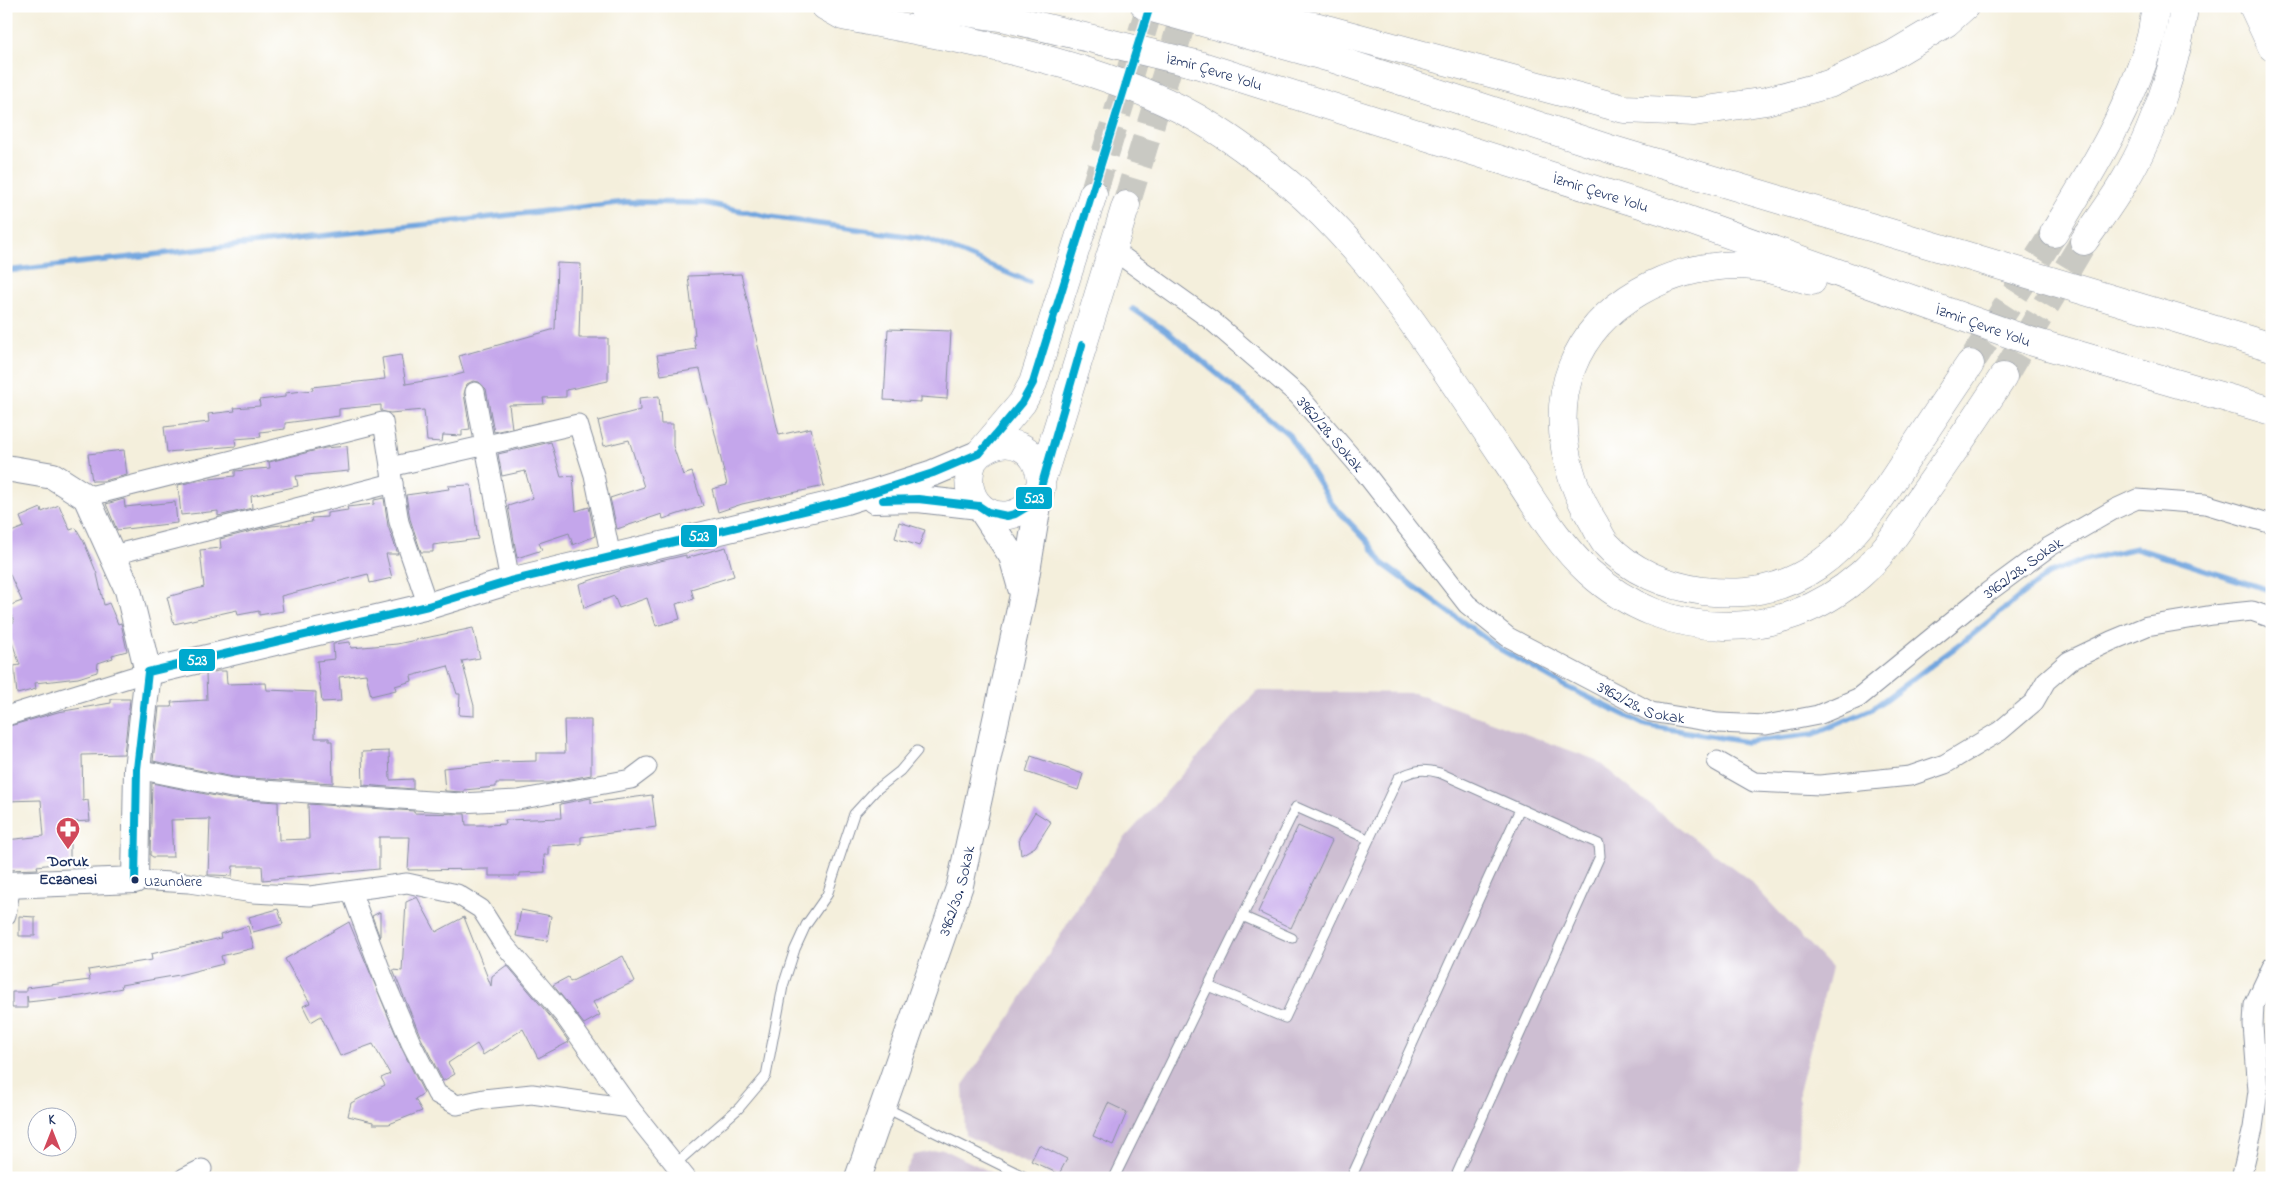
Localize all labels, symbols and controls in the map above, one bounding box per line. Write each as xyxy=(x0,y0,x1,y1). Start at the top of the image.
street label: İzmir Çevre Yolu xyxy=(1163,47,1265,98)
street label: İzmir Çevre Yolu xyxy=(1549,167,1652,220)
street label: İzmir Çevre Yolu xyxy=(1932,298,2034,354)
street label: 3962/28. Sokak xyxy=(1290,391,1370,479)
line badge: 523 xyxy=(1015,486,1053,510)
text: 523 xyxy=(1024,489,1045,510)
line badge: 523 xyxy=(680,524,718,548)
text: 523 xyxy=(689,527,710,548)
street label: 3962/28. Sokak xyxy=(1979,531,2069,605)
line badge: 523 xyxy=(178,648,216,672)
text: 523 xyxy=(187,651,208,672)
street label: 3962/28. Sokak xyxy=(1592,676,1688,732)
pharmacy icon: Doruk Eczanesi xyxy=(55,816,81,850)
street label: 3962/30. Sokak xyxy=(933,843,982,939)
place label: Doruk Eczanesi xyxy=(39,850,97,892)
place label: Uzundere xyxy=(144,871,202,893)
marker: Uzundere xyxy=(130,875,140,885)
north arrow xyxy=(28,1106,78,1156)
text: K xyxy=(49,1110,57,1131)

